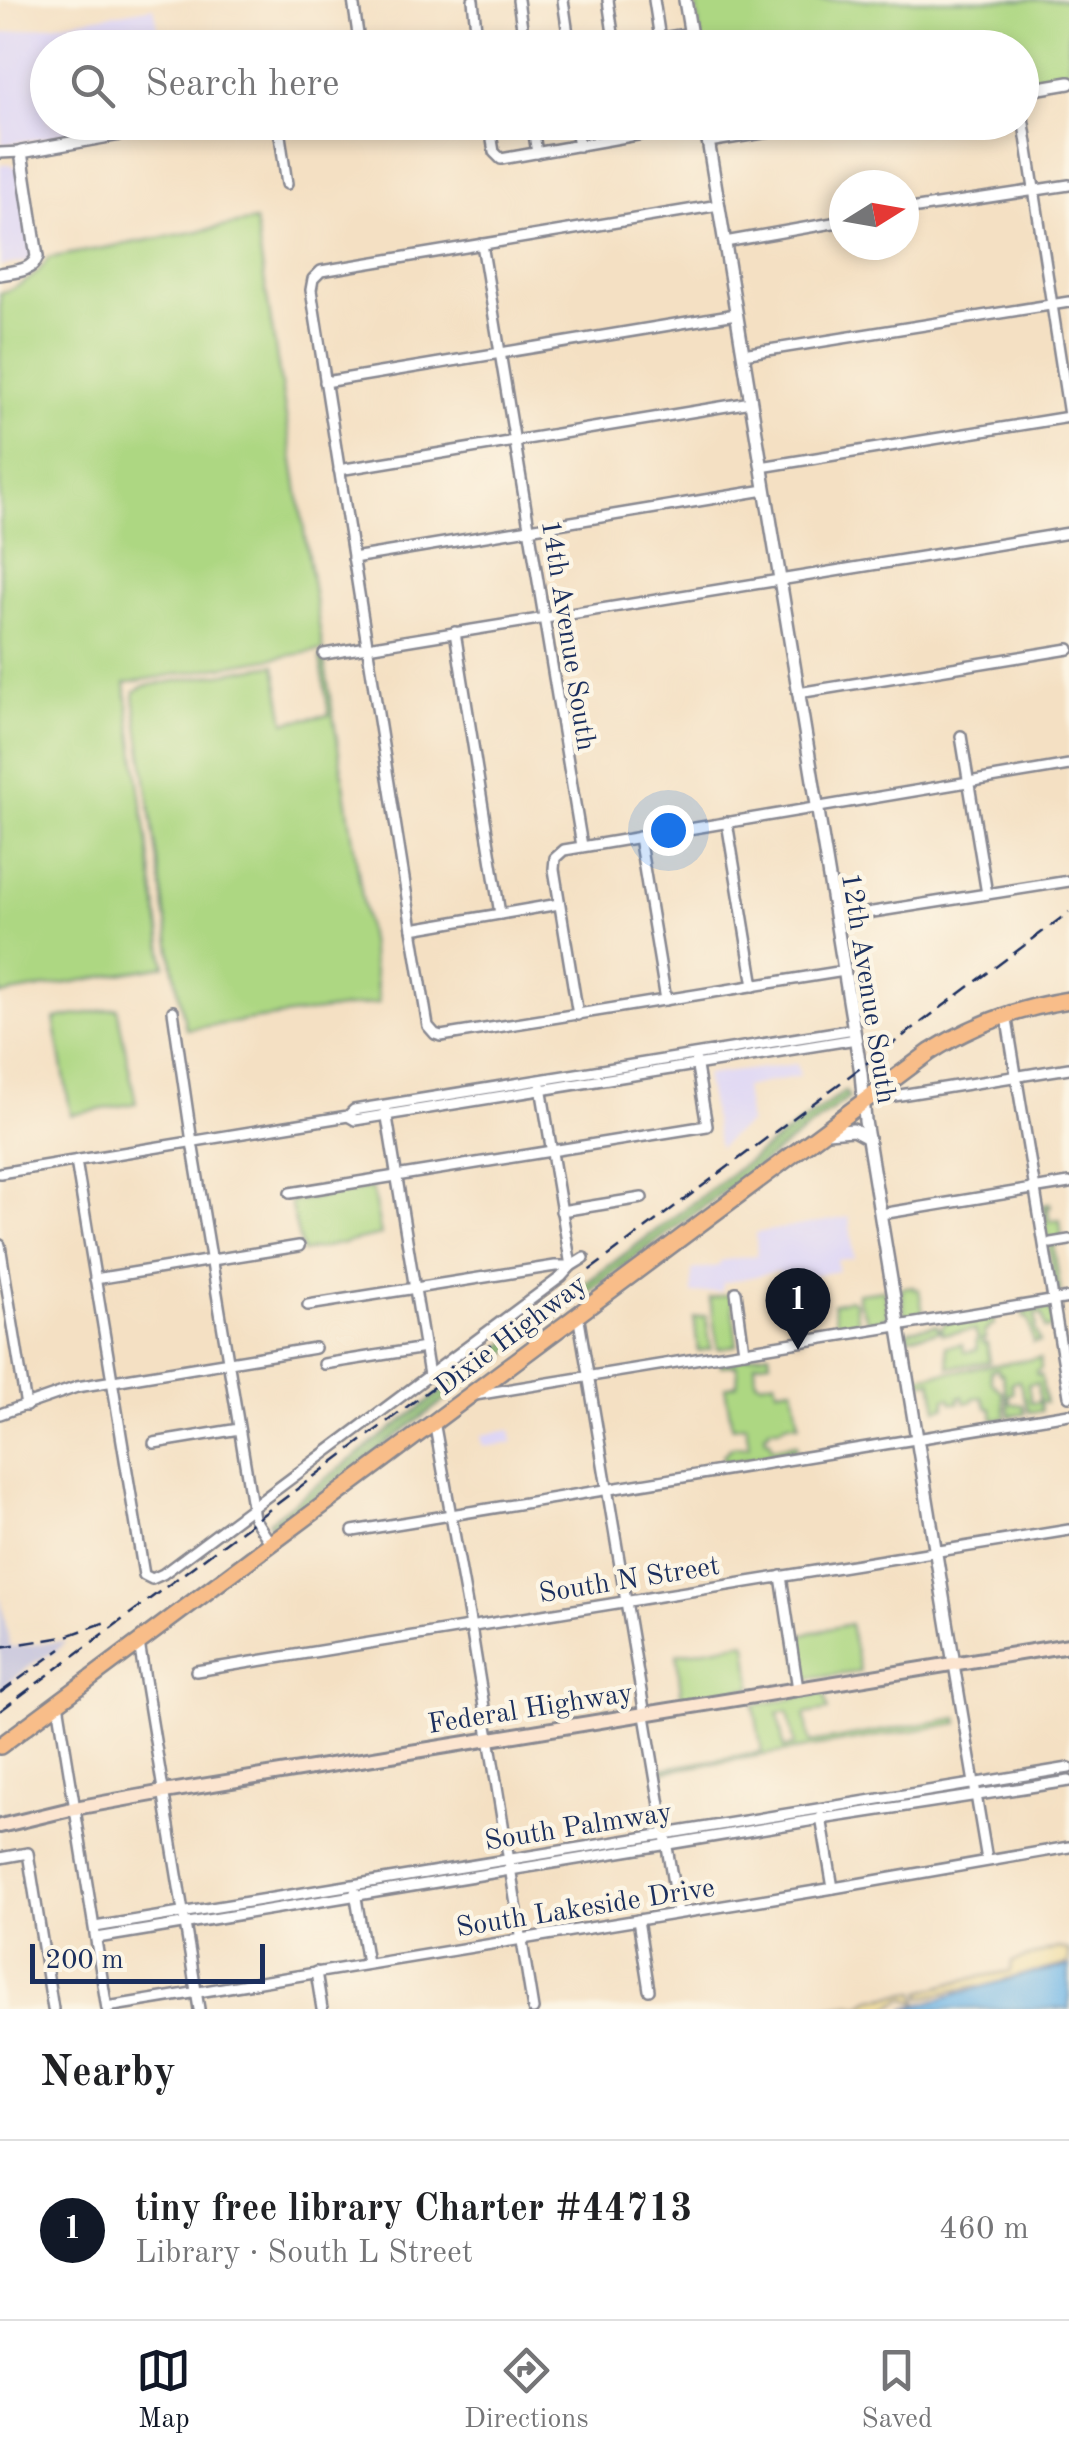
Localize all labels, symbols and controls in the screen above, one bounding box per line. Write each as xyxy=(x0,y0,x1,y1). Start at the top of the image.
search box xyxy=(30,30,1039,140)
icon: search xyxy=(65,58,120,113)
text: Search here xyxy=(145,66,340,104)
north arrow xyxy=(829,170,919,260)
street label: 14th Avenue South xyxy=(535,518,599,753)
your location xyxy=(643,805,694,856)
street label: 12th Avenue South xyxy=(835,871,899,1106)
pin: 1 xyxy=(766,1268,830,1350)
street label: Dixie Highway xyxy=(431,1271,593,1402)
street label: South N Street xyxy=(537,1553,722,1609)
street label: Federal Highway xyxy=(426,1680,635,1740)
street label: South Palmway xyxy=(483,1799,674,1857)
street label: South Lakeside Drive xyxy=(454,1875,717,1943)
scale bar xyxy=(30,1939,265,1984)
text: 200 m xyxy=(45,1947,124,1975)
text: Nearby xyxy=(40,2053,176,2095)
text: tiny free library Charter #44713 xyxy=(135,2191,692,2229)
text: 1 xyxy=(63,2214,82,2246)
text: 460 m xyxy=(939,2214,1029,2246)
text: Library · South L Street xyxy=(135,2238,473,2270)
tab: Map xyxy=(136,2343,191,2438)
tab: Directions xyxy=(464,2343,589,2438)
tab: Saved xyxy=(861,2343,933,2438)

